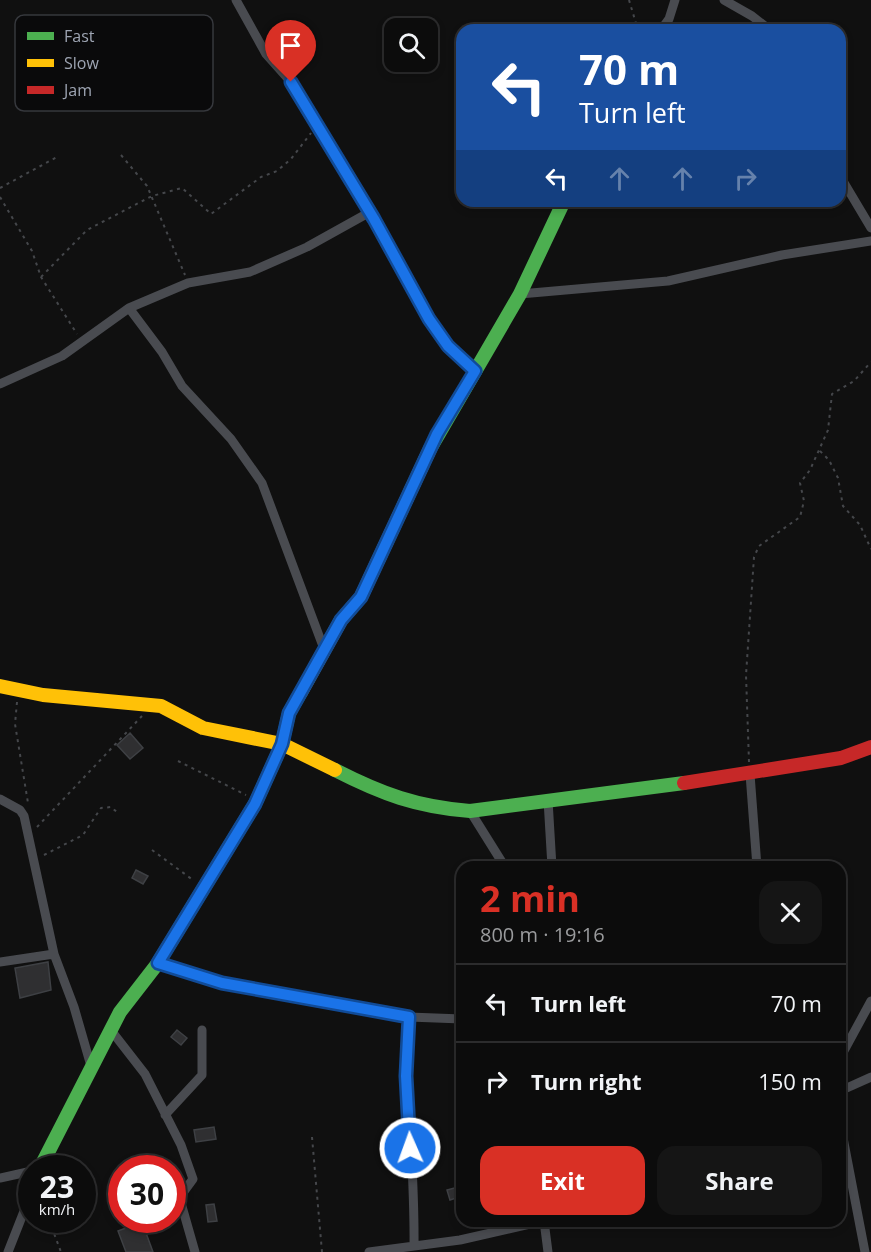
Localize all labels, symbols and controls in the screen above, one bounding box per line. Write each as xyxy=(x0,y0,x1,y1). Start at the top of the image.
legend xyxy=(15,15,213,111)
map controls xyxy=(384,18,438,72)
button: search xyxy=(384,18,438,72)
pin xyxy=(265,20,316,82)
text: Fast xyxy=(64,25,95,47)
icon: arrive xyxy=(274,29,307,62)
text: 70 m xyxy=(579,40,679,97)
icon: left xyxy=(480,48,558,126)
text: Slow xyxy=(64,52,99,74)
text: Jam xyxy=(62,79,92,101)
text: Turn left xyxy=(579,94,686,131)
icon: left xyxy=(540,162,573,195)
icon: ahead xyxy=(603,162,636,195)
icon: ahead xyxy=(666,162,699,195)
icon: right xyxy=(729,162,762,195)
text: 2 min xyxy=(480,874,580,923)
button: close xyxy=(759,881,822,944)
text: 800 m · 19:16 xyxy=(480,921,605,948)
icon: left xyxy=(480,987,513,1020)
text: Turn left xyxy=(531,988,626,1018)
text: 70 m xyxy=(771,988,822,1018)
icon: right xyxy=(480,1065,513,1098)
text: Turn right xyxy=(531,1066,642,1096)
text: 150 m xyxy=(758,1066,822,1096)
position arrow xyxy=(378,1116,442,1180)
button: Exit xyxy=(480,1146,645,1215)
button: Share xyxy=(657,1146,822,1215)
speed limit sign: 30 xyxy=(108,1155,186,1233)
text: 23 xyxy=(40,1166,74,1207)
text: km/h xyxy=(39,1199,75,1219)

